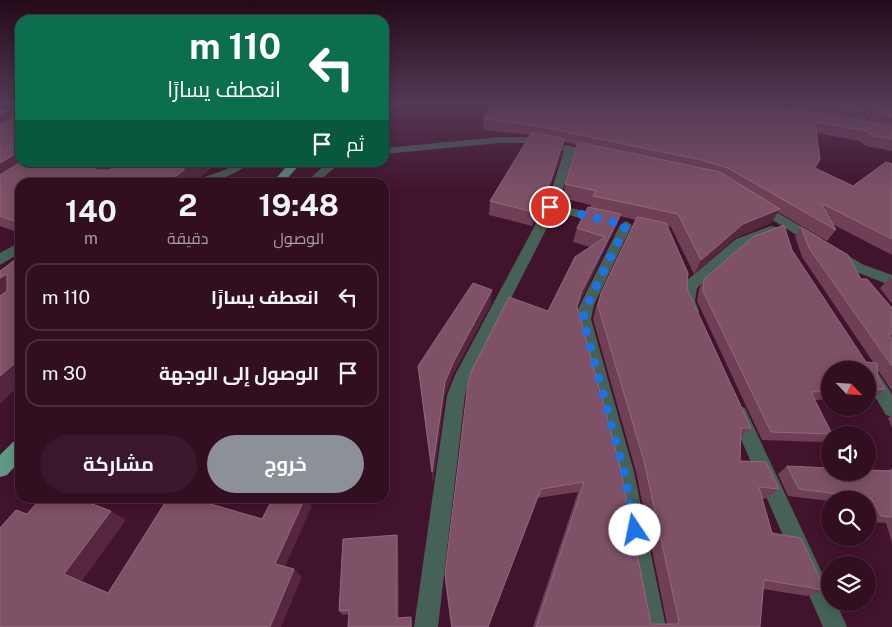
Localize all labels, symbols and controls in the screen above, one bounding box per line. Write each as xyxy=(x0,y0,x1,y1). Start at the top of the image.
text: 110 m xyxy=(189,26,281,67)
icon: left xyxy=(299,35,364,100)
text: انعطف يسارًا xyxy=(167,76,281,102)
icon: arrive xyxy=(308,130,336,158)
text: ثم xyxy=(346,133,364,155)
pin xyxy=(529,186,571,228)
text: 2 xyxy=(178,187,197,223)
text: 19:48 xyxy=(259,187,339,223)
text: 140 xyxy=(65,193,117,229)
icon: arrive xyxy=(536,193,564,221)
text: m xyxy=(84,229,98,248)
text: دقيقة xyxy=(167,229,209,248)
text: الوصول xyxy=(273,229,324,248)
icon: left xyxy=(334,283,362,311)
text: 110 m xyxy=(42,286,90,308)
text: انعطف يسارًا xyxy=(211,286,319,308)
icon: arrive xyxy=(334,359,362,387)
north arrow xyxy=(821,361,876,416)
map controls xyxy=(821,361,876,611)
text: 30 m xyxy=(42,362,87,384)
text: الوصول إلى الوجهة xyxy=(159,362,319,384)
button: sound xyxy=(821,426,876,481)
button: مشاركة xyxy=(40,435,197,493)
button: خروج xyxy=(207,435,364,493)
button: search xyxy=(821,491,876,546)
position arrow xyxy=(608,503,660,555)
button: layers xyxy=(821,556,876,611)

